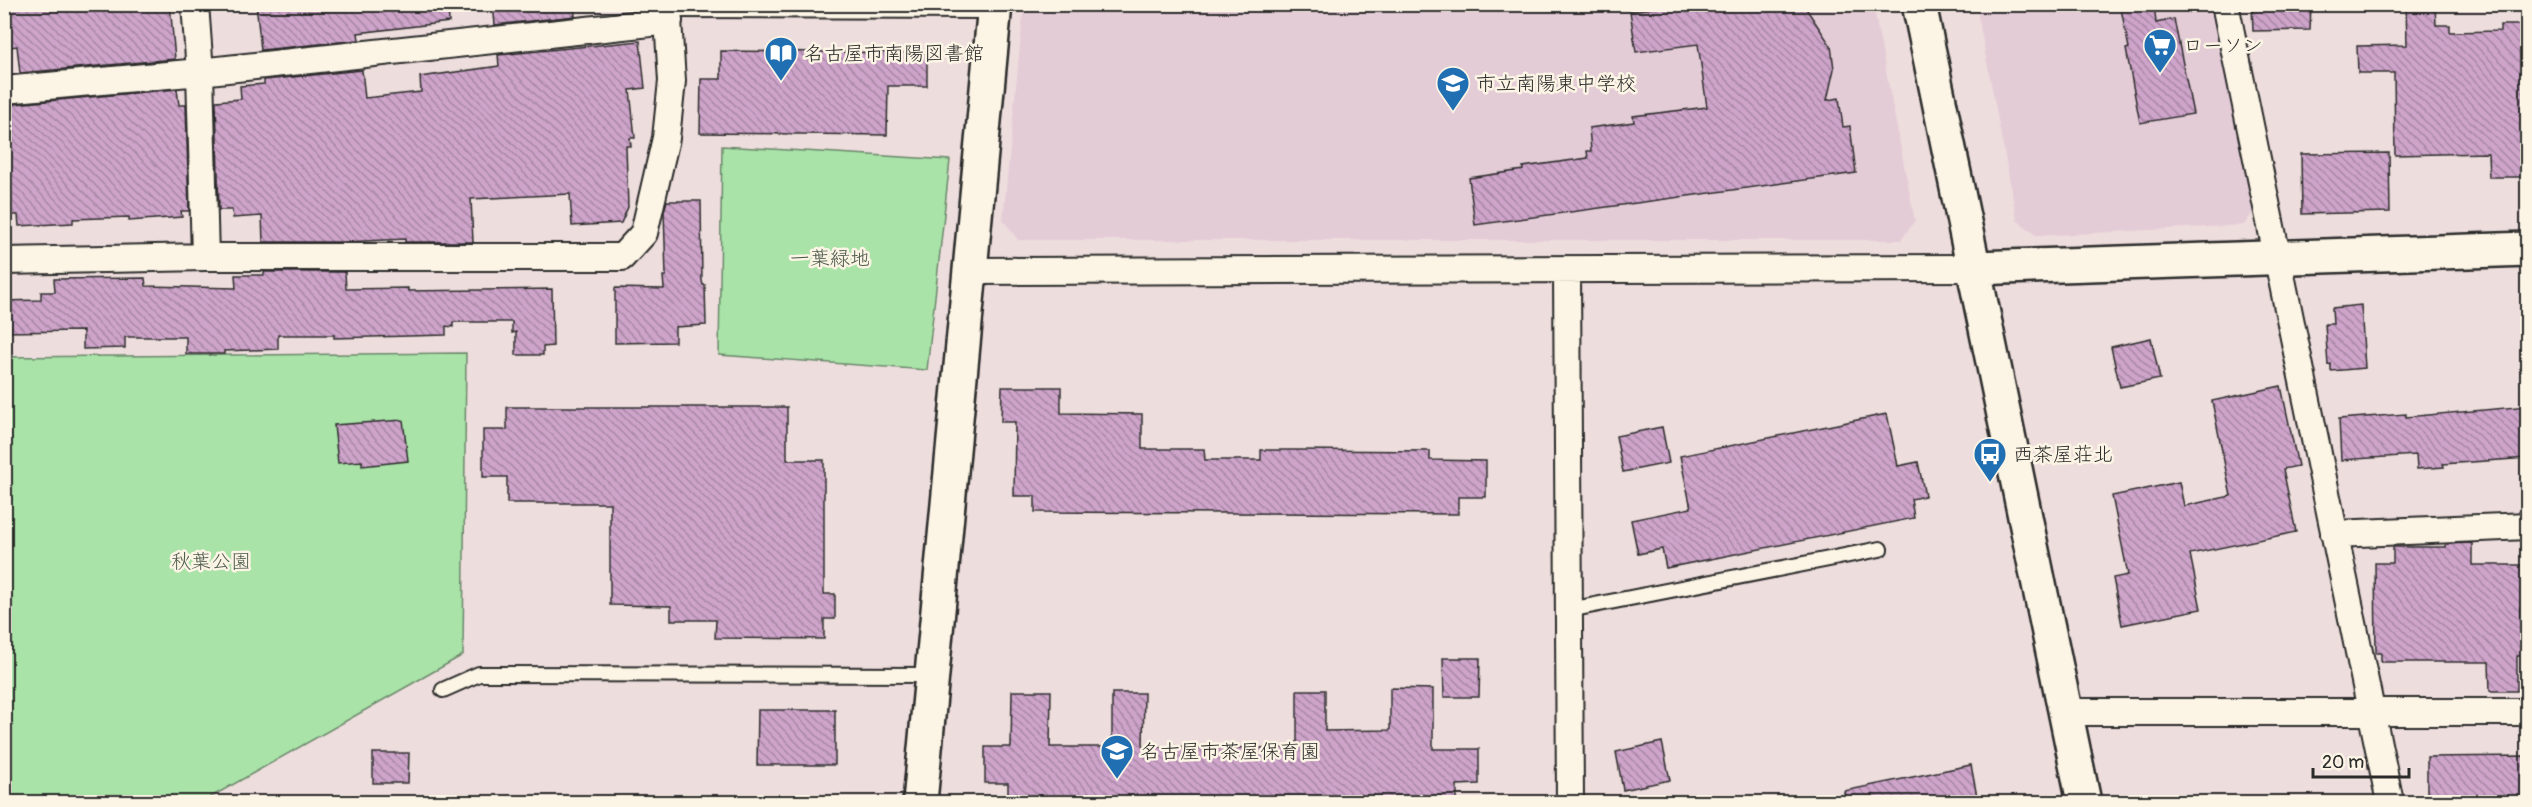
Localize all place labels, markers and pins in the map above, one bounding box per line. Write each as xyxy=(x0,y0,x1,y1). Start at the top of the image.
supermarket icon: ローソン xyxy=(2142,27,2178,74)
place label: ローソン xyxy=(2183,33,2263,58)
library icon: 名古屋市南陽図書館 xyxy=(763,35,799,82)
place label: 名古屋市南陽図書館 xyxy=(804,41,984,66)
school or university icon: 市立南陽東中学校 xyxy=(1435,65,1471,112)
place label: 市立南陽東中学校 xyxy=(1476,71,1636,96)
bus stop icon: 西茶屋荘北 xyxy=(1972,436,2008,483)
place label: 西茶屋荘北 xyxy=(2013,442,2113,467)
school or university icon: 名古屋市茶屋保育園 xyxy=(1099,733,1135,780)
place label: 名古屋市茶屋保育園 xyxy=(1140,739,1320,764)

